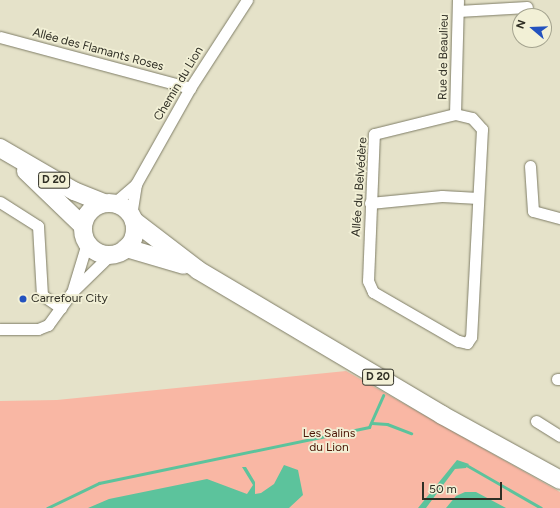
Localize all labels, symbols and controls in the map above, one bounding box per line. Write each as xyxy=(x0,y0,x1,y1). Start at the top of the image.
north arrow xyxy=(512,8,552,48)
street label: Rue de Beaulieu xyxy=(436,14,452,100)
text: N xyxy=(514,18,529,30)
street label: Allée des Flamants Roses xyxy=(31,26,165,74)
street label: Chemin du Lion xyxy=(151,44,207,124)
street label: Allée du Belvédère xyxy=(349,137,371,237)
road number: D 20 xyxy=(38,171,70,189)
place label: Carrefour City xyxy=(31,292,108,306)
marker: Carrefour City xyxy=(18,294,28,304)
road number: D 20 xyxy=(362,368,394,386)
park label: Les Salins du Lion xyxy=(303,427,355,455)
scale bar xyxy=(424,474,504,500)
text: 50 m xyxy=(429,482,457,496)

